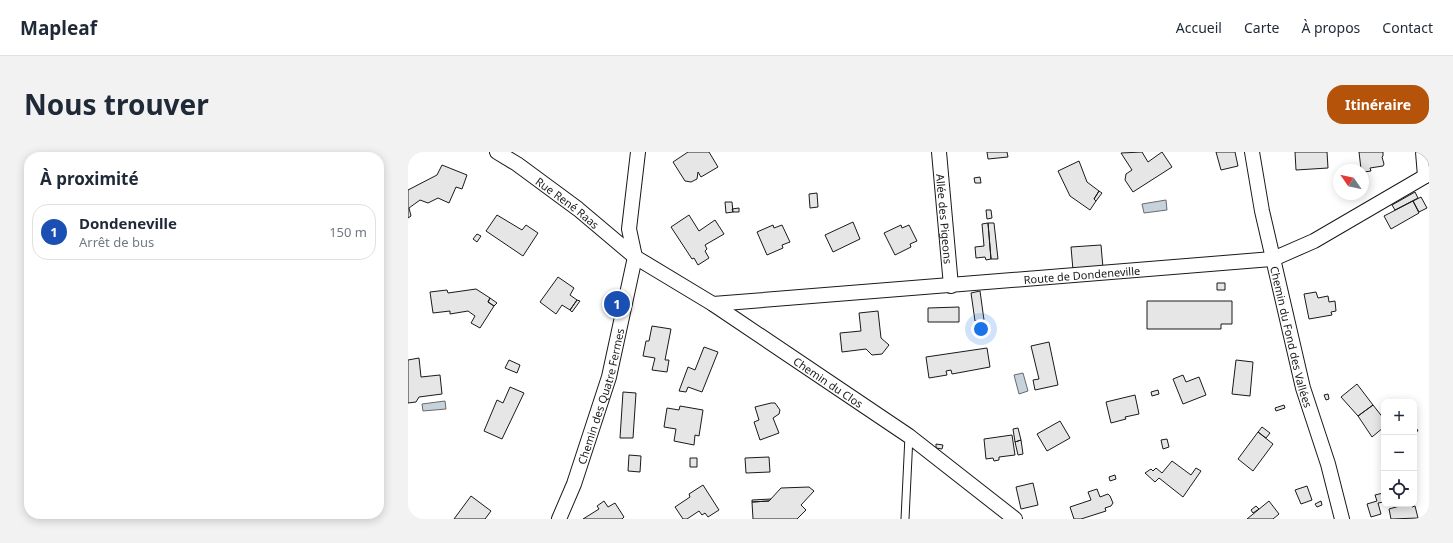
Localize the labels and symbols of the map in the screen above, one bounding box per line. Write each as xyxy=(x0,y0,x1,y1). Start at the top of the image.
north arrow xyxy=(1333,164,1369,200)
street label: Rue René Raas xyxy=(533,173,603,231)
street label: Allée des Pigeons xyxy=(933,173,956,264)
street label: Route de Dondeneville xyxy=(1023,262,1141,287)
street label: Chemin du Fond des Vallées xyxy=(1267,264,1316,409)
pin: 1 xyxy=(604,289,630,319)
your location xyxy=(971,319,991,339)
street label: Chemin des Quatre Fermes xyxy=(573,327,627,466)
street label: Chemin du Clos xyxy=(791,353,866,411)

